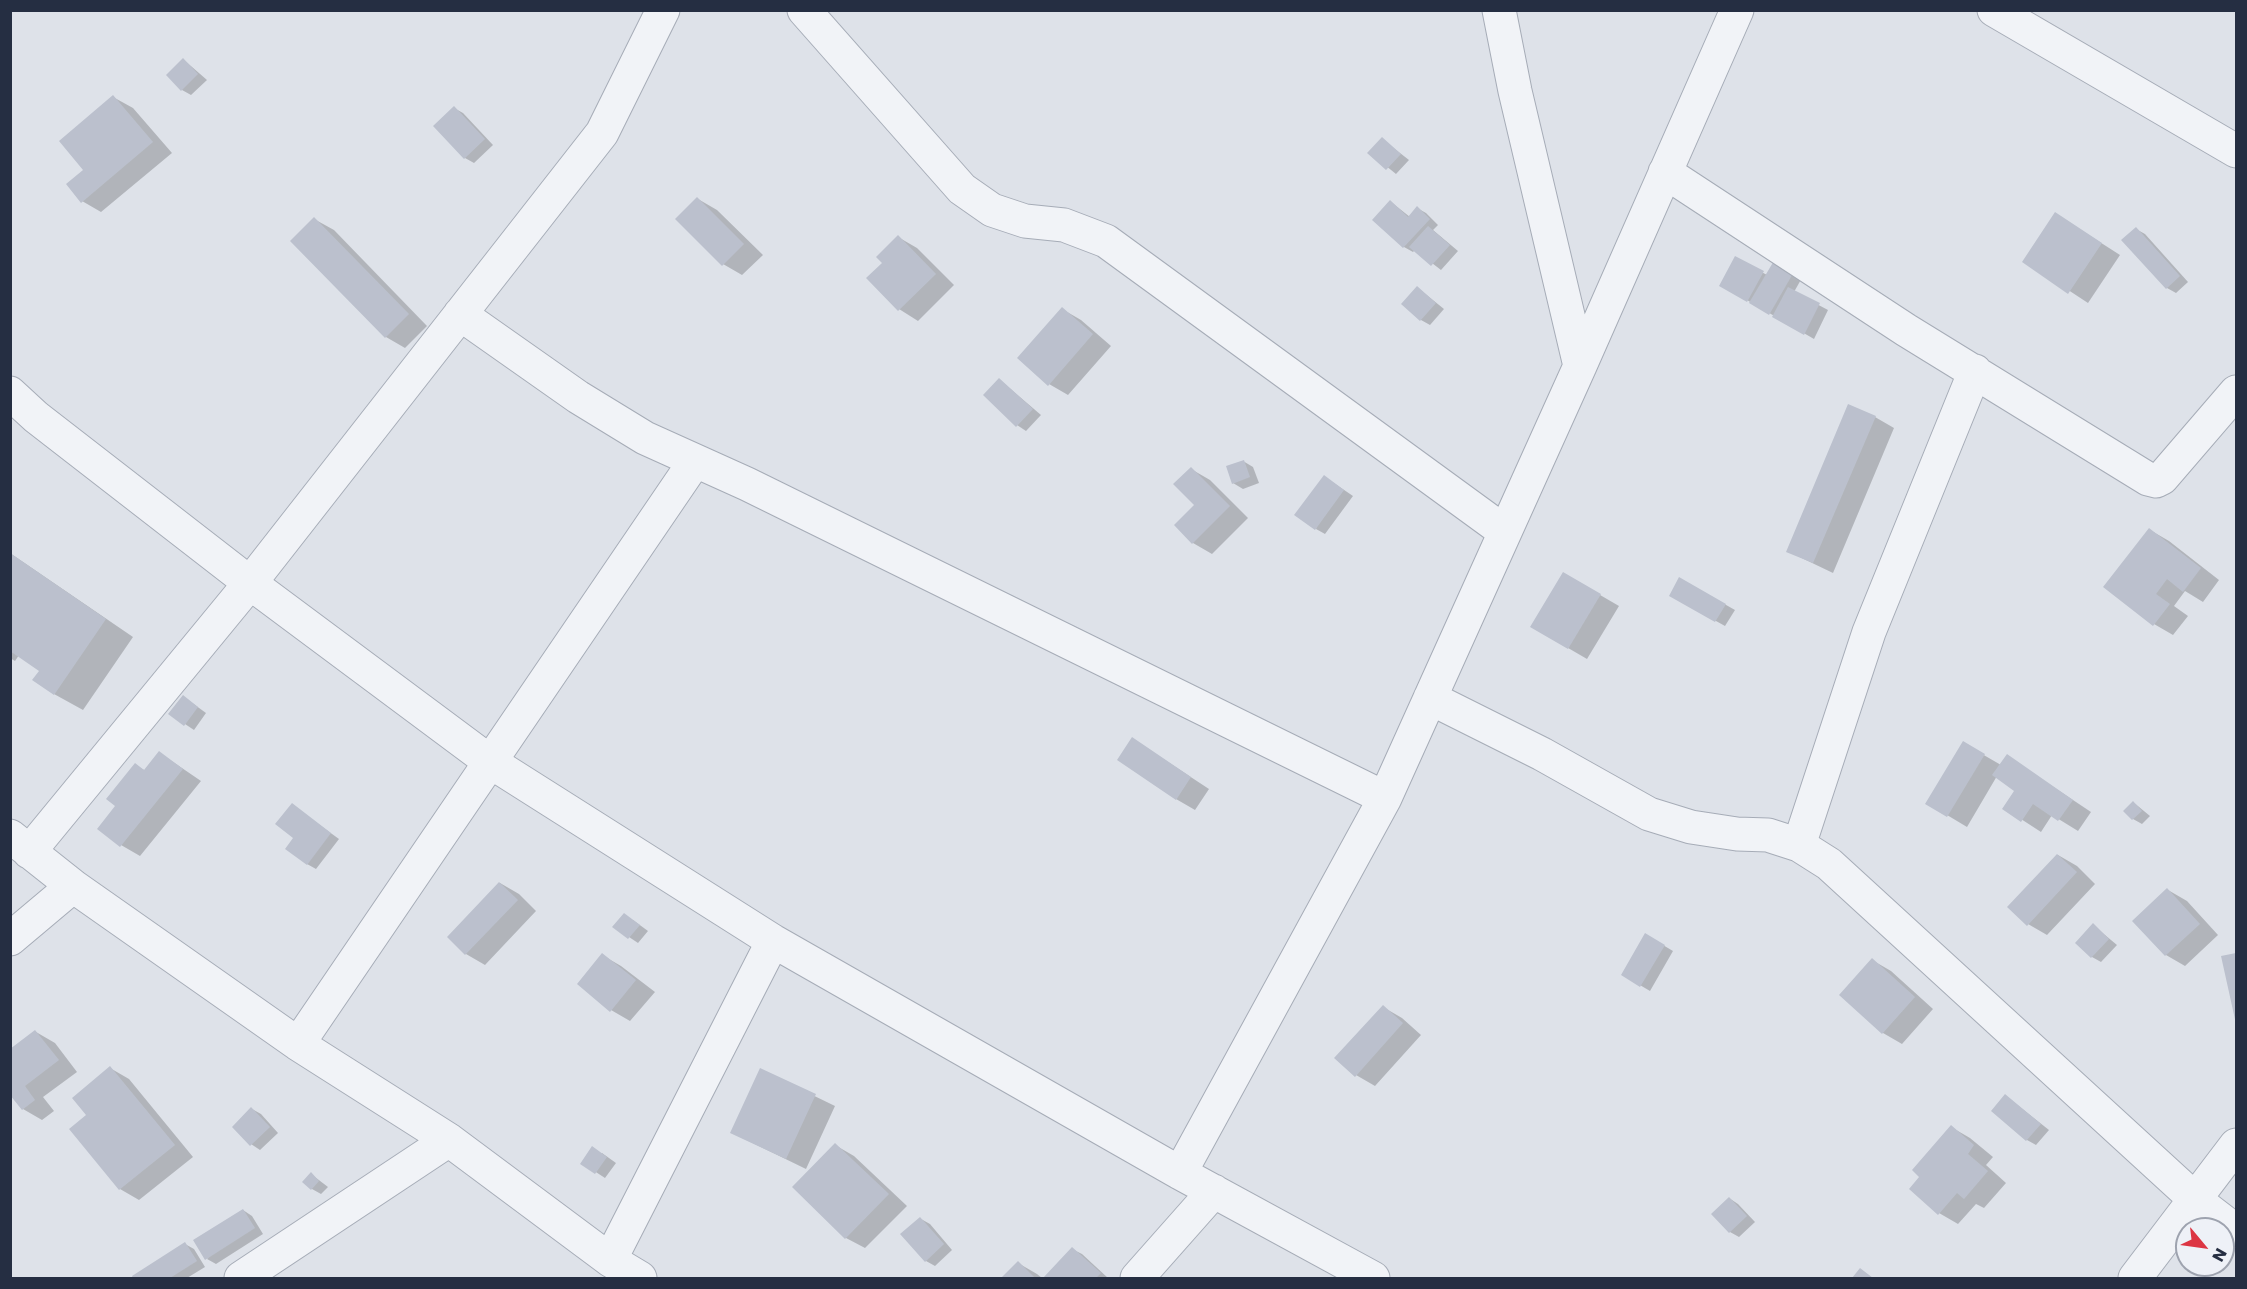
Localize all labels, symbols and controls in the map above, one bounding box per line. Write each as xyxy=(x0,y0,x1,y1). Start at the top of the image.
north arrow xyxy=(2175,1217,2235,1277)
text: N xyxy=(2206,1244,2232,1266)

